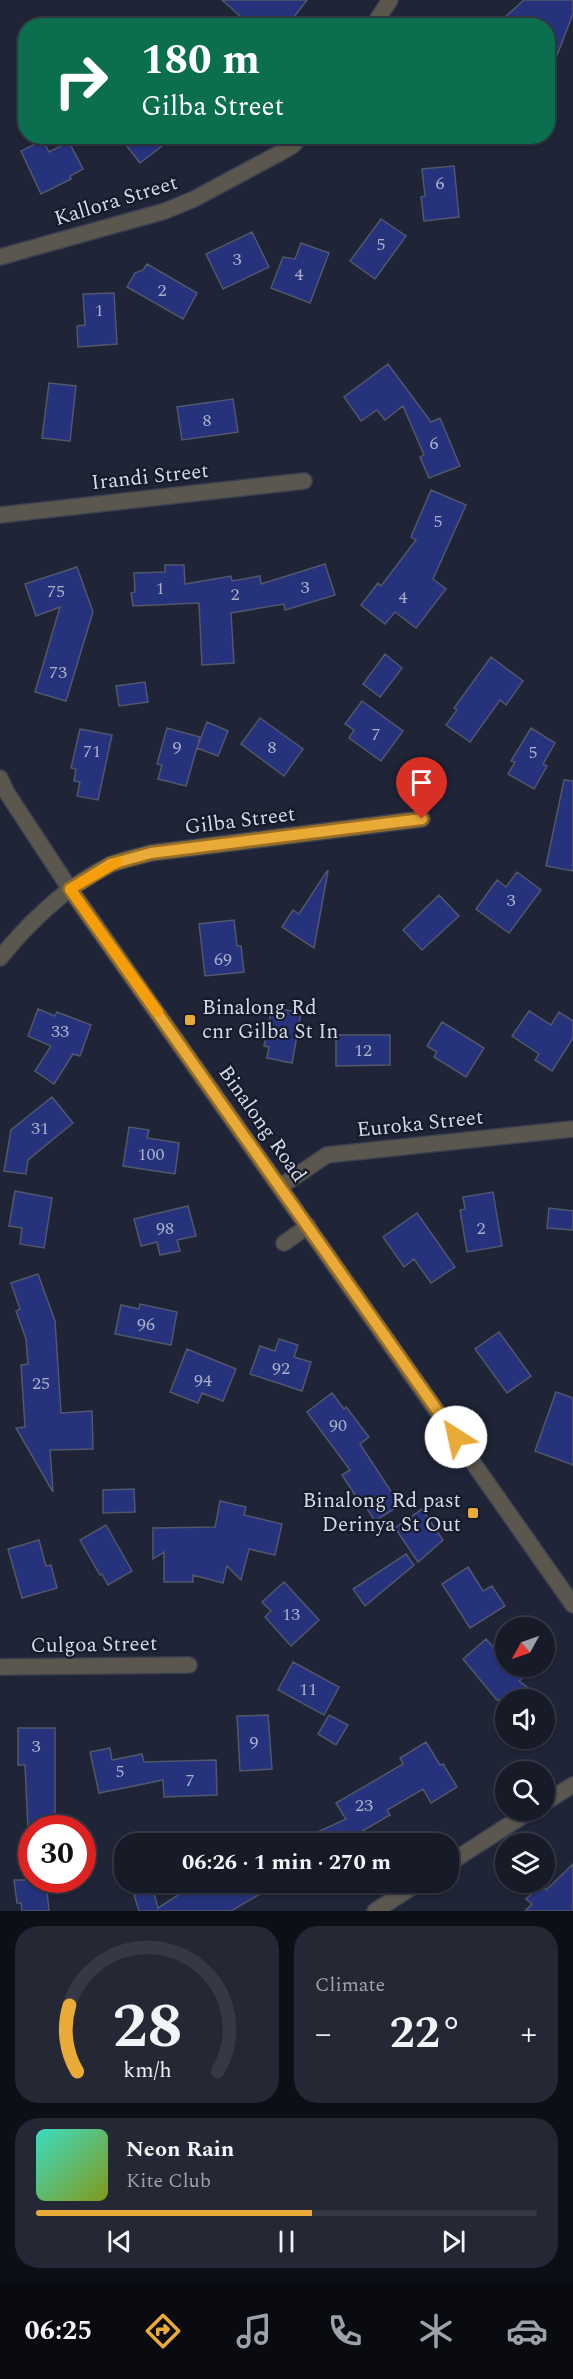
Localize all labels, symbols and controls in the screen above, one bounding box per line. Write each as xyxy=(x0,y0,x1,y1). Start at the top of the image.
text: 180 m xyxy=(141,29,260,92)
icon: right xyxy=(42,42,120,120)
text: Gilba Street xyxy=(141,86,284,128)
street label: Kallora Street xyxy=(50,167,182,235)
house number: 6 xyxy=(436,170,445,197)
house number: 5 xyxy=(377,231,386,258)
house number: 3 xyxy=(233,246,242,273)
house number: 4 xyxy=(295,261,304,288)
house number: 2 xyxy=(158,277,167,304)
house number: 1 xyxy=(95,297,104,324)
house number: 8 xyxy=(203,407,212,434)
house number: 6 xyxy=(430,430,439,457)
street label: Irandi Street xyxy=(90,455,210,499)
house number: 5 xyxy=(434,508,443,535)
house number: 3 xyxy=(301,574,310,601)
house number: 1 xyxy=(156,575,165,602)
house number: 75 xyxy=(47,578,65,605)
house number: 2 xyxy=(231,581,240,608)
house number: 4 xyxy=(399,584,408,611)
house number: 73 xyxy=(49,659,67,686)
house number: 7 xyxy=(372,721,381,748)
house number: 9 xyxy=(173,734,182,761)
house number: 8 xyxy=(268,734,277,761)
house number: 71 xyxy=(83,738,101,765)
house number: 5 xyxy=(529,739,538,766)
pin xyxy=(396,757,447,819)
icon: arrive xyxy=(405,766,438,799)
street label: Gilba Street xyxy=(183,798,297,844)
house number: 3 xyxy=(507,887,516,914)
house number: 69 xyxy=(214,946,232,973)
place label: Binalong Rd cnr Gilba St In xyxy=(202,992,339,1048)
marker: Binalong Rd cnr Gilba St In xyxy=(183,1013,197,1027)
house number: 33 xyxy=(51,1018,69,1045)
house number: 12 xyxy=(354,1037,372,1064)
street label: Binalong Road xyxy=(210,1059,314,1189)
street label: Euroka Street xyxy=(355,1101,485,1147)
house number: 31 xyxy=(31,1115,49,1142)
house number: 100 xyxy=(138,1141,165,1168)
house number: 98 xyxy=(156,1215,174,1242)
house number: 2 xyxy=(477,1215,486,1242)
house number: 96 xyxy=(137,1311,155,1338)
house number: 92 xyxy=(272,1355,290,1382)
house number: 94 xyxy=(194,1367,212,1394)
house number: 25 xyxy=(32,1370,50,1397)
position arrow xyxy=(424,1405,488,1469)
house number: 90 xyxy=(329,1412,347,1439)
place label: Binalong Rd past Derinya St Out xyxy=(303,1485,461,1541)
marker: Binalong Rd past Derinya St Out xyxy=(466,1506,480,1520)
house number: 13 xyxy=(282,1601,300,1628)
north arrow xyxy=(495,1617,555,1677)
map controls xyxy=(495,1617,555,1893)
street label: Culgoa Street xyxy=(30,1628,158,1662)
house number: 11 xyxy=(299,1676,317,1703)
button: sound xyxy=(495,1689,555,1749)
house number: 9 xyxy=(250,1729,259,1756)
house number: 3 xyxy=(32,1733,41,1760)
house number: 5 xyxy=(116,1758,125,1785)
button: search xyxy=(495,1761,555,1821)
house number: 7 xyxy=(186,1767,195,1794)
house number: 23 xyxy=(355,1792,373,1819)
speed limit sign: 30 xyxy=(18,1815,96,1893)
button: layers xyxy=(495,1833,555,1893)
text: 06:26 · 1 min · 270 m xyxy=(182,1846,391,1879)
text: Climate xyxy=(315,1970,385,2000)
text: 28 xyxy=(112,1980,182,2075)
text: 22° xyxy=(390,1999,463,2068)
text: − xyxy=(315,2009,332,2059)
text: + xyxy=(521,2009,537,2059)
text: km/h xyxy=(123,2054,171,2087)
text: Neon Rain xyxy=(126,2133,234,2166)
text: Kite Club xyxy=(126,2166,211,2196)
icon: previous xyxy=(103,2225,136,2258)
icon: pause xyxy=(270,2225,303,2258)
icon: next xyxy=(437,2225,470,2258)
text: 06:25 xyxy=(25,2310,92,2352)
icon: directions xyxy=(142,2310,184,2352)
icon: music xyxy=(233,2310,275,2352)
icon: phone xyxy=(324,2310,366,2352)
icon: climate xyxy=(415,2310,457,2352)
icon: car xyxy=(506,2310,548,2352)

